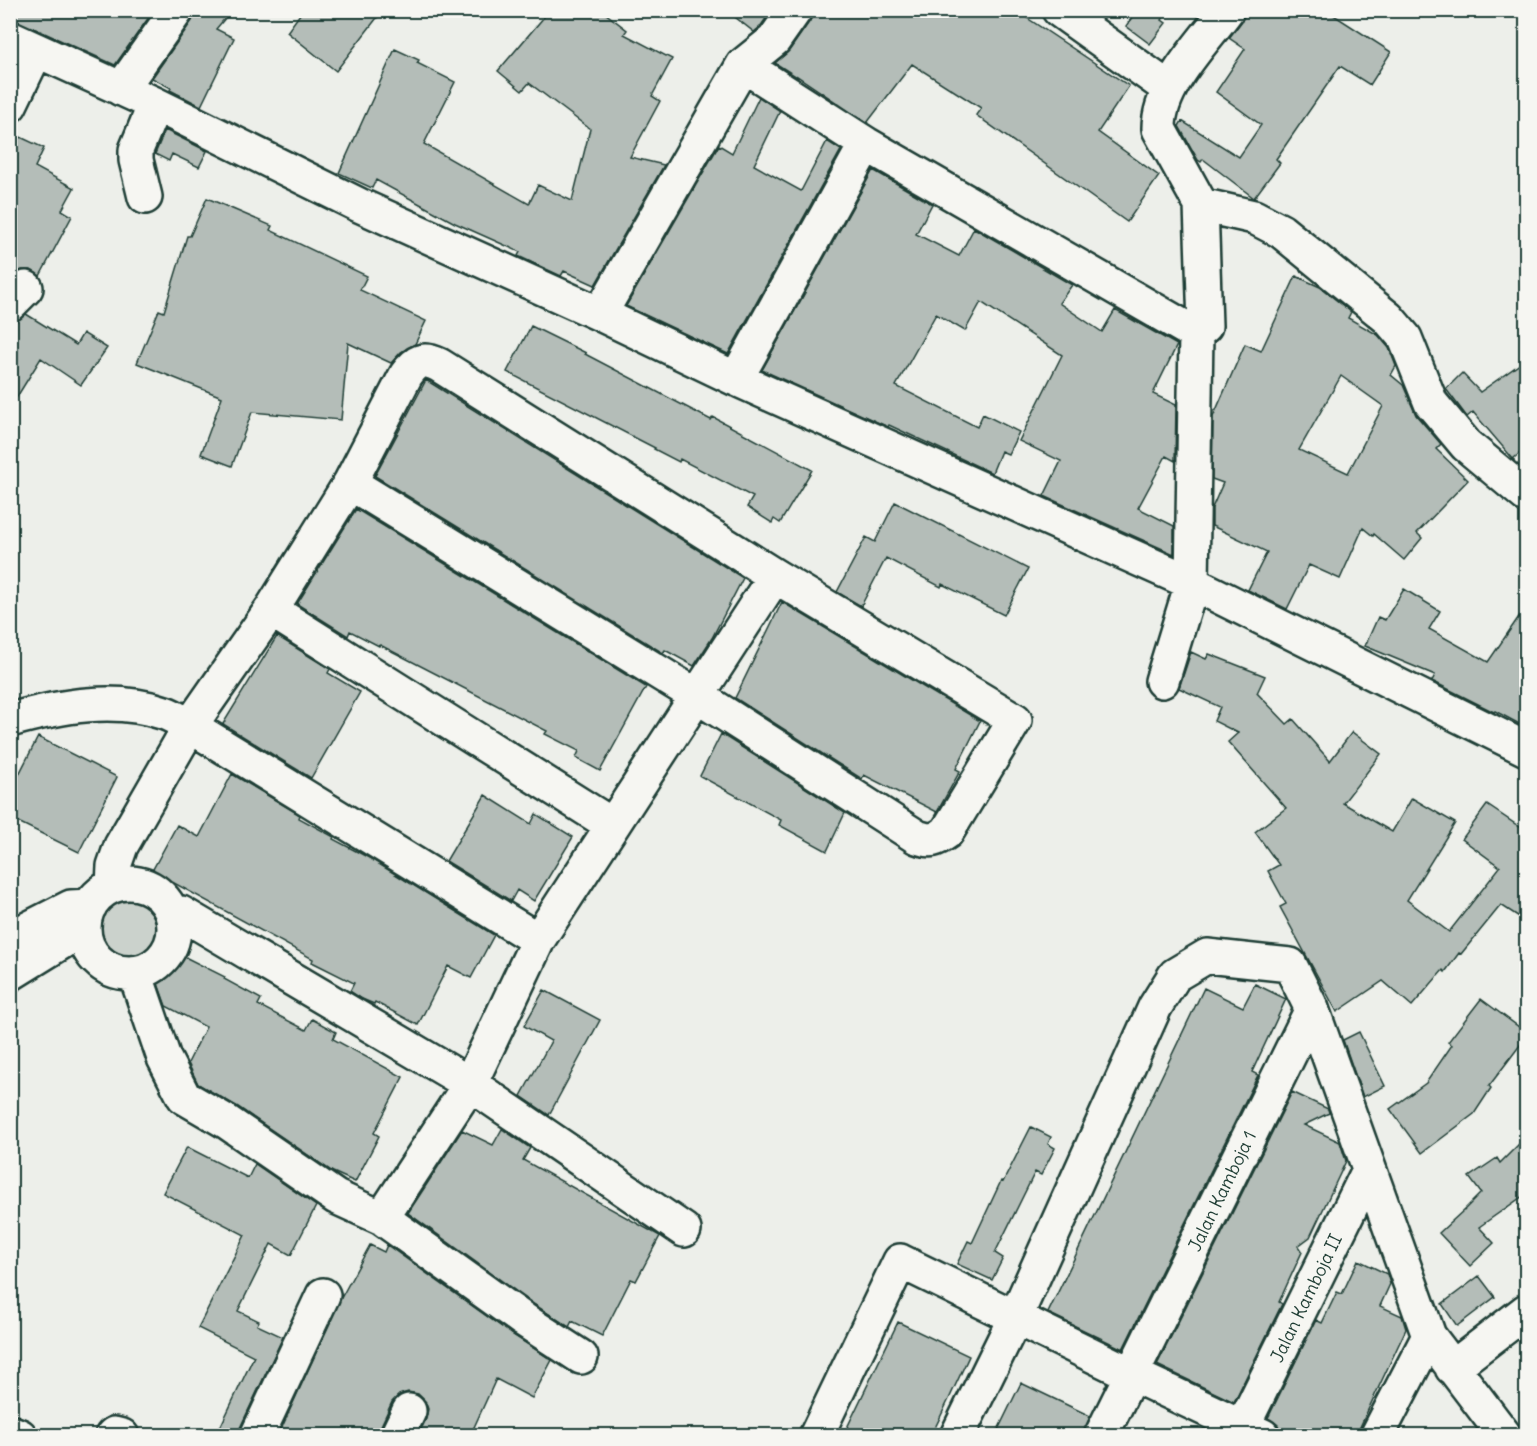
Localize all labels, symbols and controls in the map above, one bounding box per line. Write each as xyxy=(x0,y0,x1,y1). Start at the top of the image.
street label: Jalan Kamboja 1 xyxy=(1183,1127,1261,1255)
street label: Jalan Kamboja II xyxy=(1265,1230,1347,1366)

